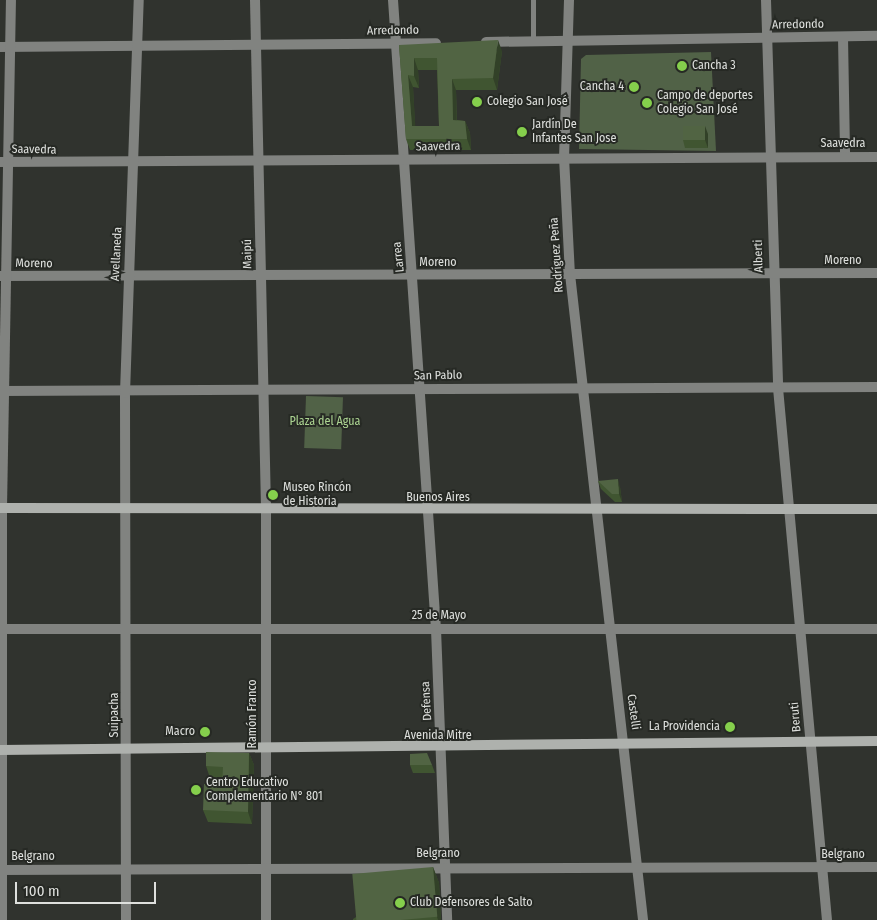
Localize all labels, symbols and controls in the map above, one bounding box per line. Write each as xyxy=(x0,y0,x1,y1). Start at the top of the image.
street label: Arredondo xyxy=(772,17,824,33)
street label: Arredondo xyxy=(367,23,419,39)
place label: Cancha 3 xyxy=(692,59,736,73)
marker: Cancha 3 xyxy=(676,60,688,72)
place label: Cancha 4 xyxy=(580,80,624,94)
marker: Cancha 4 xyxy=(628,81,640,93)
place label: Campo de deportes Colegio San José xyxy=(657,89,753,117)
place label: Colegio San José xyxy=(487,95,568,109)
marker: Colegio San José xyxy=(471,96,483,108)
marker: Campo de deportes Colegio San José xyxy=(641,97,653,109)
place label: Jardín De Infantes San Jose xyxy=(532,118,616,146)
marker: Jardín De Infantes San Jose xyxy=(516,126,528,138)
street label: Saavedra xyxy=(821,137,865,151)
street label: Saavedra xyxy=(415,139,461,155)
street label: Saavedra xyxy=(11,142,57,158)
street label: Rodríguez Peña xyxy=(547,217,567,293)
street label: Avellaneda xyxy=(108,227,126,281)
street label: Maipú xyxy=(241,239,255,269)
street label: Alberti xyxy=(752,239,766,273)
street label: Larrea xyxy=(390,241,408,273)
street label: Moreno xyxy=(824,254,862,268)
street label: Moreno xyxy=(15,256,53,272)
street label: Moreno xyxy=(419,256,457,270)
street label: San Pablo xyxy=(414,368,462,384)
park label: Plaza del Agua xyxy=(290,415,360,429)
place label: Museo Rincón de Historia xyxy=(283,481,351,509)
marker: Museo Rincón de Historia xyxy=(267,489,279,501)
street label: Buenos Aires xyxy=(406,491,470,505)
street label: 25 de Mayo xyxy=(412,609,466,623)
street label: Ramón Franco xyxy=(246,679,260,749)
street label: Defensa xyxy=(419,681,435,721)
street label: Suipacha xyxy=(108,693,122,737)
street label: Castelli xyxy=(623,693,643,731)
street label: Beruti xyxy=(788,701,804,733)
place label: La Providencia xyxy=(649,720,720,734)
marker: La Providencia xyxy=(724,721,736,733)
place label: Macro xyxy=(165,725,195,739)
marker: Macro xyxy=(199,726,211,738)
street label: Avenida Mitre xyxy=(404,729,472,743)
place label: Centro Educativo Complementario N° 801 xyxy=(206,776,323,804)
marker: Centro Educativo Complementario N° 801 xyxy=(190,784,202,796)
street label: Belgrano xyxy=(416,847,460,861)
street label: Belgrano xyxy=(821,848,865,862)
street label: Belgrano xyxy=(11,850,55,864)
scale bar xyxy=(18,872,159,904)
text: 100 m xyxy=(23,882,60,900)
place label: Club Defensores de Salto xyxy=(410,896,533,910)
marker: Club Defensores de Salto xyxy=(394,897,406,909)

